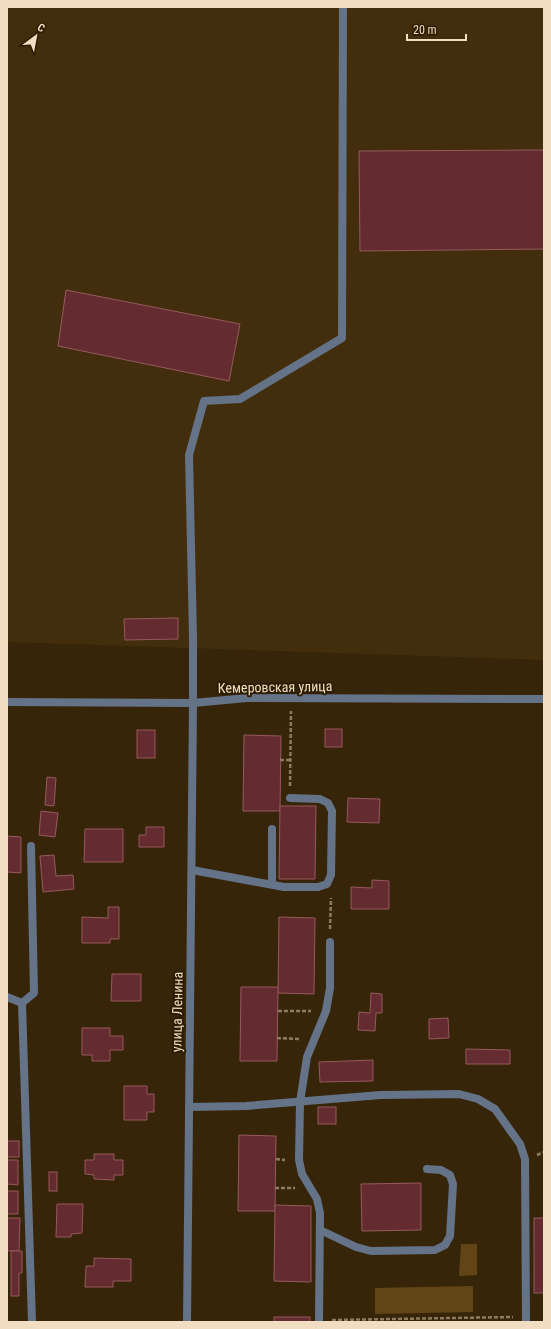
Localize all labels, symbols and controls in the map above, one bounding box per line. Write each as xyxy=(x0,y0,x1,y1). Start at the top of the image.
north arrow xyxy=(16,16,56,56)
scale bar xyxy=(407,16,466,42)
text: С xyxy=(35,21,47,35)
text: 20 m xyxy=(413,23,437,37)
street label: Кемеровская улица xyxy=(218,678,332,696)
street label: улица Ленина xyxy=(168,972,186,1052)

